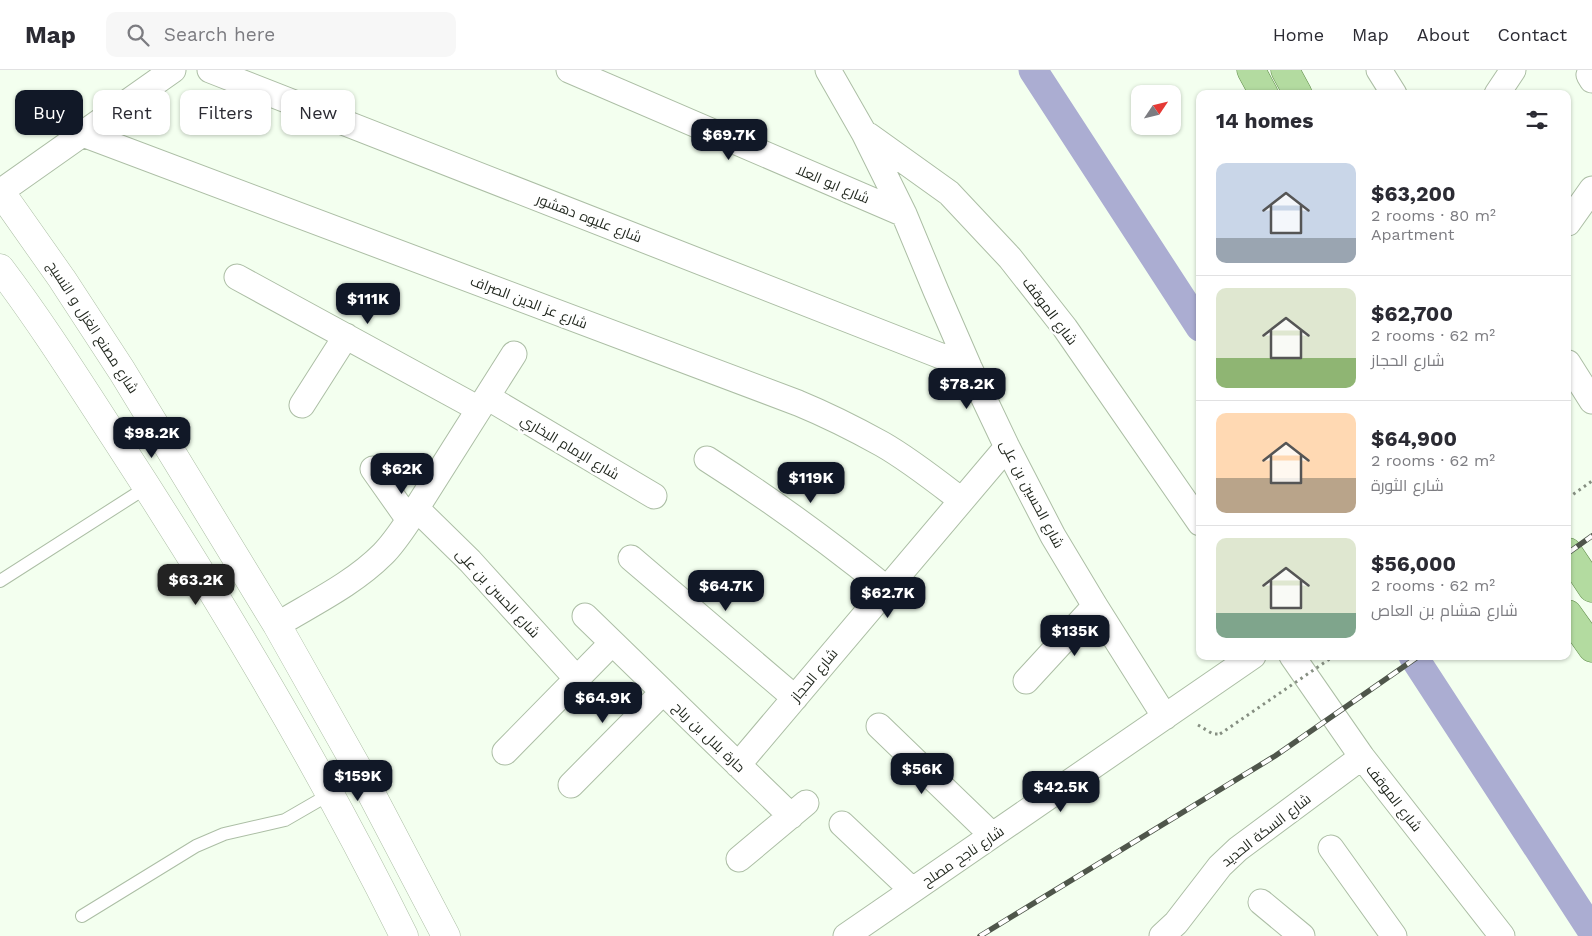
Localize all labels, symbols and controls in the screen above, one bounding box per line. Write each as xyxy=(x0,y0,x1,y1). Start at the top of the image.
search box xyxy=(106,12,456,57)
text: Map xyxy=(25,21,76,49)
icon: search xyxy=(124,21,152,49)
text: Search here xyxy=(164,23,275,46)
text: Home xyxy=(1273,24,1324,45)
text: Map xyxy=(1352,24,1389,45)
text: About xyxy=(1417,24,1469,45)
text: Contact xyxy=(1497,24,1567,45)
north arrow xyxy=(1131,85,1181,135)
map controls xyxy=(1131,85,1181,135)
chip: Buy xyxy=(15,90,83,135)
chip: Rent xyxy=(93,90,170,135)
chip: Filters xyxy=(180,90,271,135)
chip: New xyxy=(281,90,355,135)
icon: filters xyxy=(1523,106,1551,134)
text: 14 homes xyxy=(1216,108,1313,133)
pin: $69.7K xyxy=(688,118,770,161)
text: $69.7K xyxy=(702,125,756,144)
street label: شارع ابو العلا xyxy=(793,161,872,208)
text: $63,200 xyxy=(1371,181,1456,206)
icon: home xyxy=(1256,183,1316,243)
street label: شارع عليوه دهشور xyxy=(533,190,644,246)
text: 2 rooms · 80 m² xyxy=(1371,206,1496,225)
text: Apartment xyxy=(1371,225,1454,244)
street label: شارع مصنع الغزل و النسيج xyxy=(43,258,142,397)
street label: شارع عز الدين الصراف xyxy=(468,272,590,333)
street label: شارع الموقف xyxy=(1019,274,1081,348)
pin: $111K xyxy=(333,282,403,325)
text: $111K xyxy=(347,289,389,308)
text: $62,700 xyxy=(1371,301,1453,326)
icon: home xyxy=(1256,308,1316,368)
text: 2 rooms · 62 m² xyxy=(1371,326,1495,345)
text: شارع الحجاز xyxy=(1371,351,1444,370)
pin: $78.2K xyxy=(926,368,1008,410)
text: $78.2K xyxy=(940,374,994,393)
street label: شارع الإمام البخاري xyxy=(516,411,622,486)
pin: $98.2K xyxy=(111,416,193,459)
text: $98.2K xyxy=(124,423,180,442)
text: $64,900 xyxy=(1371,426,1457,451)
icon: home xyxy=(1256,433,1316,493)
street label: شارع الحسين بن على xyxy=(996,437,1067,551)
text: 2 rooms · 62 m² xyxy=(1371,451,1495,470)
pin: $62K xyxy=(372,452,432,495)
text: $62K xyxy=(382,459,422,478)
pin: $119K xyxy=(776,462,846,504)
text: $119K xyxy=(789,468,834,487)
text: شارع الثورة xyxy=(1371,476,1444,495)
street label: شارع الحسن بن على xyxy=(452,545,543,641)
text: $56,000 xyxy=(1371,551,1456,576)
icon: home xyxy=(1256,558,1316,618)
pin: $63.2K xyxy=(155,564,237,606)
text: $63.2K xyxy=(169,570,223,589)
pin: $64.7K xyxy=(685,570,767,612)
text: $64.7K xyxy=(699,576,753,595)
pin: $62.7K xyxy=(847,576,929,619)
text: 2 rooms · 62 m² xyxy=(1371,576,1495,595)
text: $62.7K xyxy=(861,583,915,602)
text: شارع هشام بن العاص xyxy=(1371,601,1518,620)
pin: $135K xyxy=(1040,614,1110,657)
text: $135K xyxy=(1051,621,1099,640)
street label: شارع الحجاز xyxy=(787,645,842,706)
pin: $64.9K xyxy=(562,682,644,724)
text: $64.9K xyxy=(575,688,631,707)
street label: حارة بلال بن رباح xyxy=(669,699,748,776)
pin: $56K xyxy=(892,752,952,795)
text: $56K xyxy=(902,759,942,778)
pin: $159K xyxy=(323,760,393,802)
street label: شارع الموقف xyxy=(1362,761,1425,835)
text: $159K xyxy=(334,766,382,785)
pin: $42.5K xyxy=(1020,770,1102,813)
text: $42.5K xyxy=(1034,777,1089,796)
street label: شارع السكة الحديد xyxy=(1218,790,1314,870)
street label: شارع ناجح مصلح xyxy=(919,823,1007,890)

